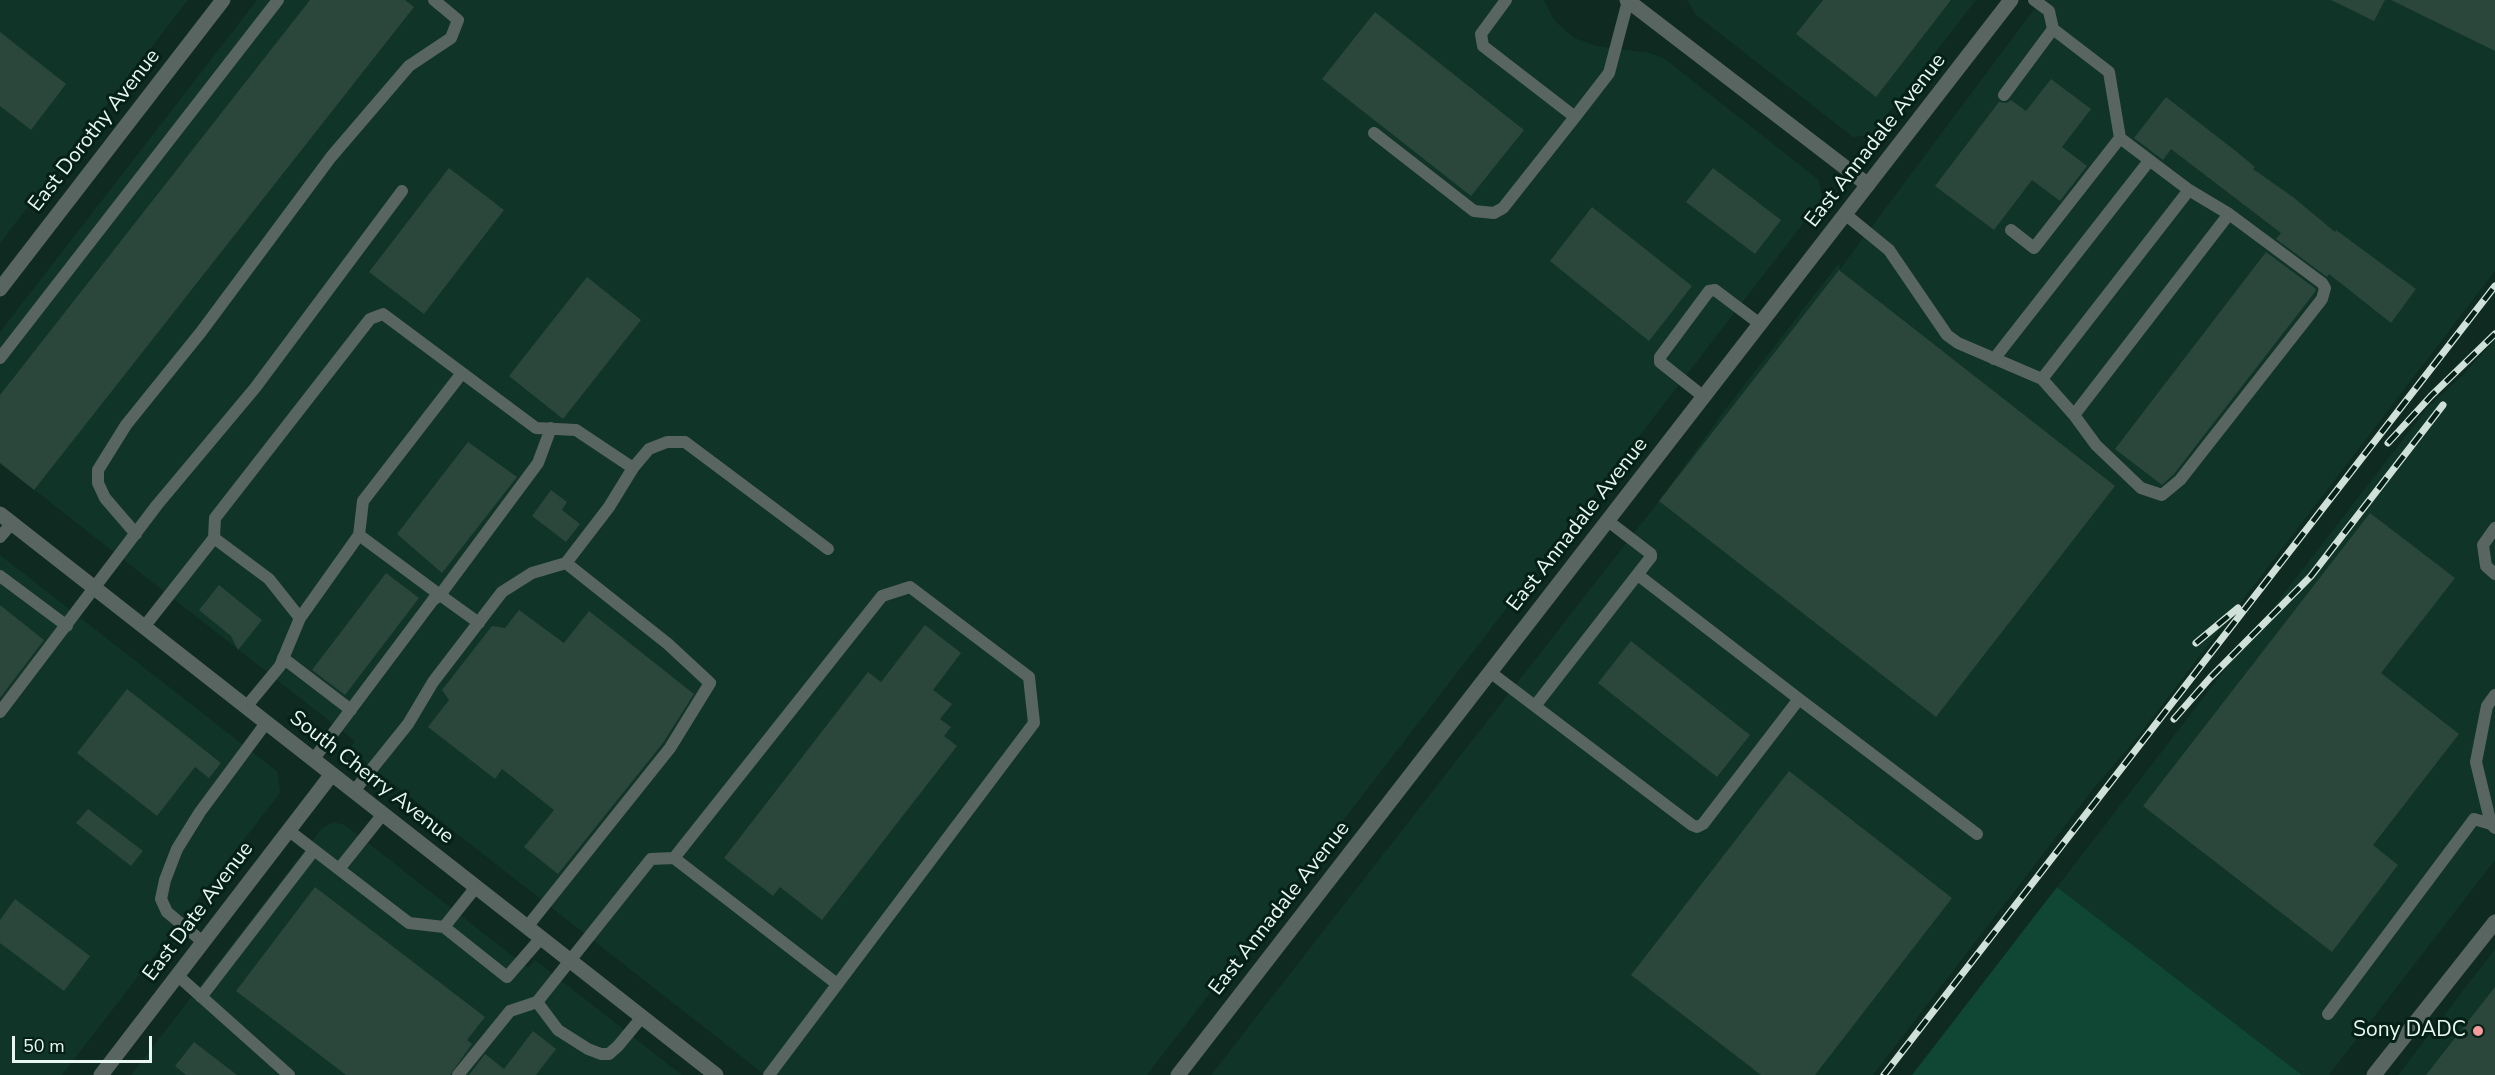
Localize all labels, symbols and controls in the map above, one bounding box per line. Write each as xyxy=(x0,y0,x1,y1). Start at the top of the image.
street label: East Dorothy Avenue xyxy=(24,45,166,217)
street label: East Annadale Avenue xyxy=(1800,49,1952,233)
street label: East Annadale Avenue xyxy=(1502,433,1654,617)
street label: South Cherry Avenue xyxy=(284,706,458,850)
street label: East Annadale Avenue xyxy=(1204,817,1356,1001)
street label: East Date Avenue xyxy=(138,837,260,987)
place label: Sony DADC xyxy=(2353,1018,2466,1044)
scale bar xyxy=(15,1024,154,1062)
marker: Sony DADC xyxy=(2471,1024,2485,1038)
text: 50 m xyxy=(23,1034,65,1058)

